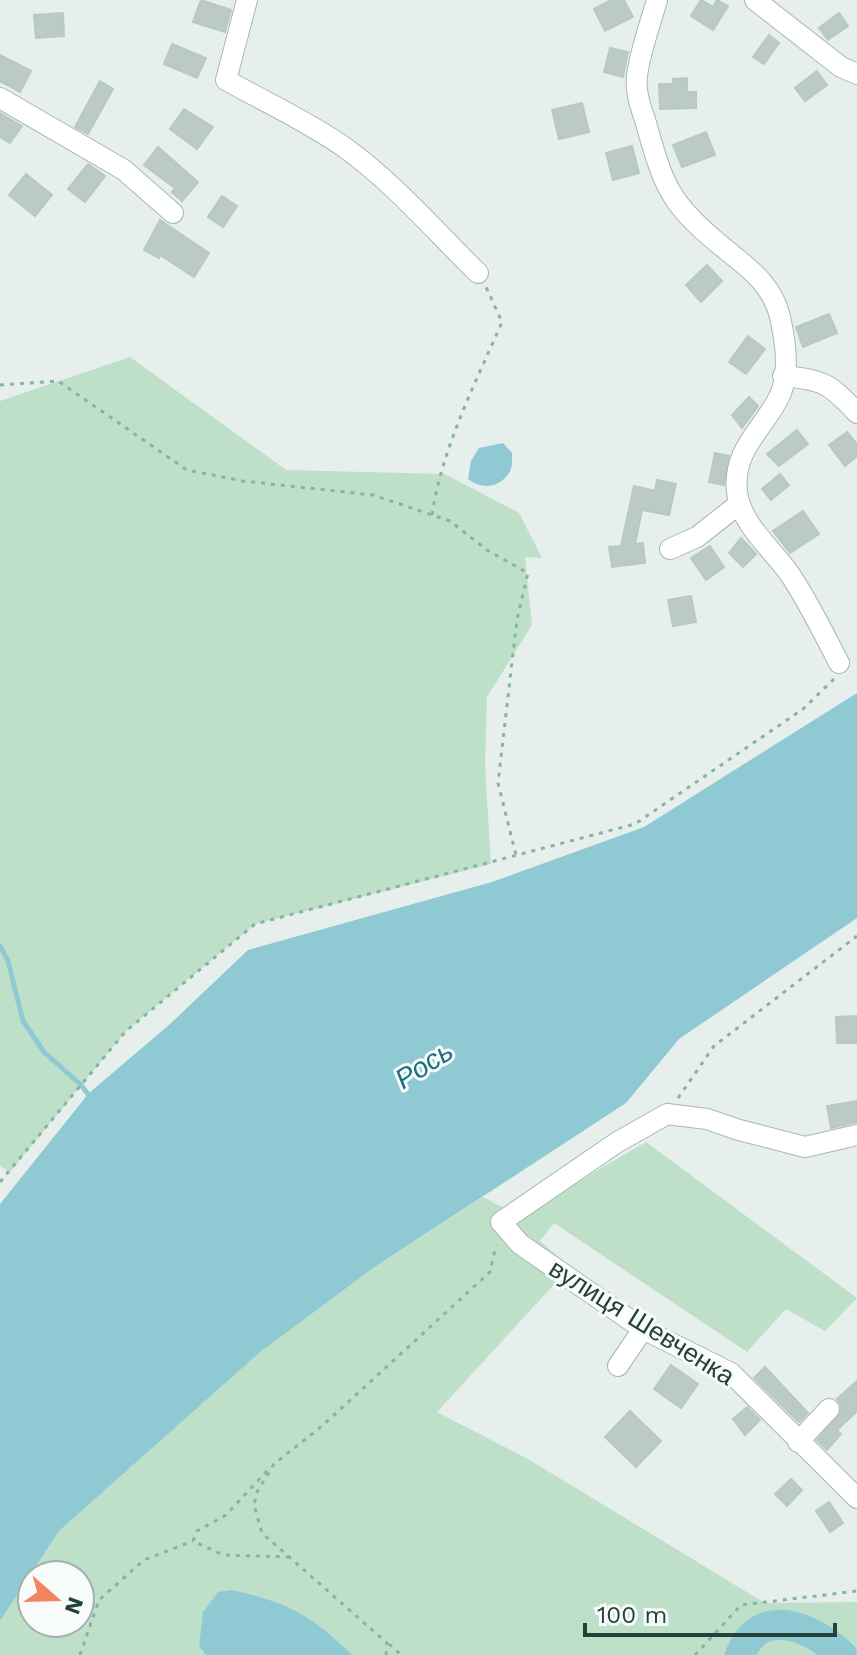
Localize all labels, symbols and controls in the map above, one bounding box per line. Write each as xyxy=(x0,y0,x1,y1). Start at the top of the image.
water label: Рось xyxy=(389,1034,459,1096)
street label: вулиця Шевченка xyxy=(544,1253,741,1391)
north arrow xyxy=(16,1559,96,1639)
scale bar xyxy=(585,1587,835,1637)
text: N xyxy=(60,1594,89,1618)
text: 100 m xyxy=(597,1601,667,1629)

